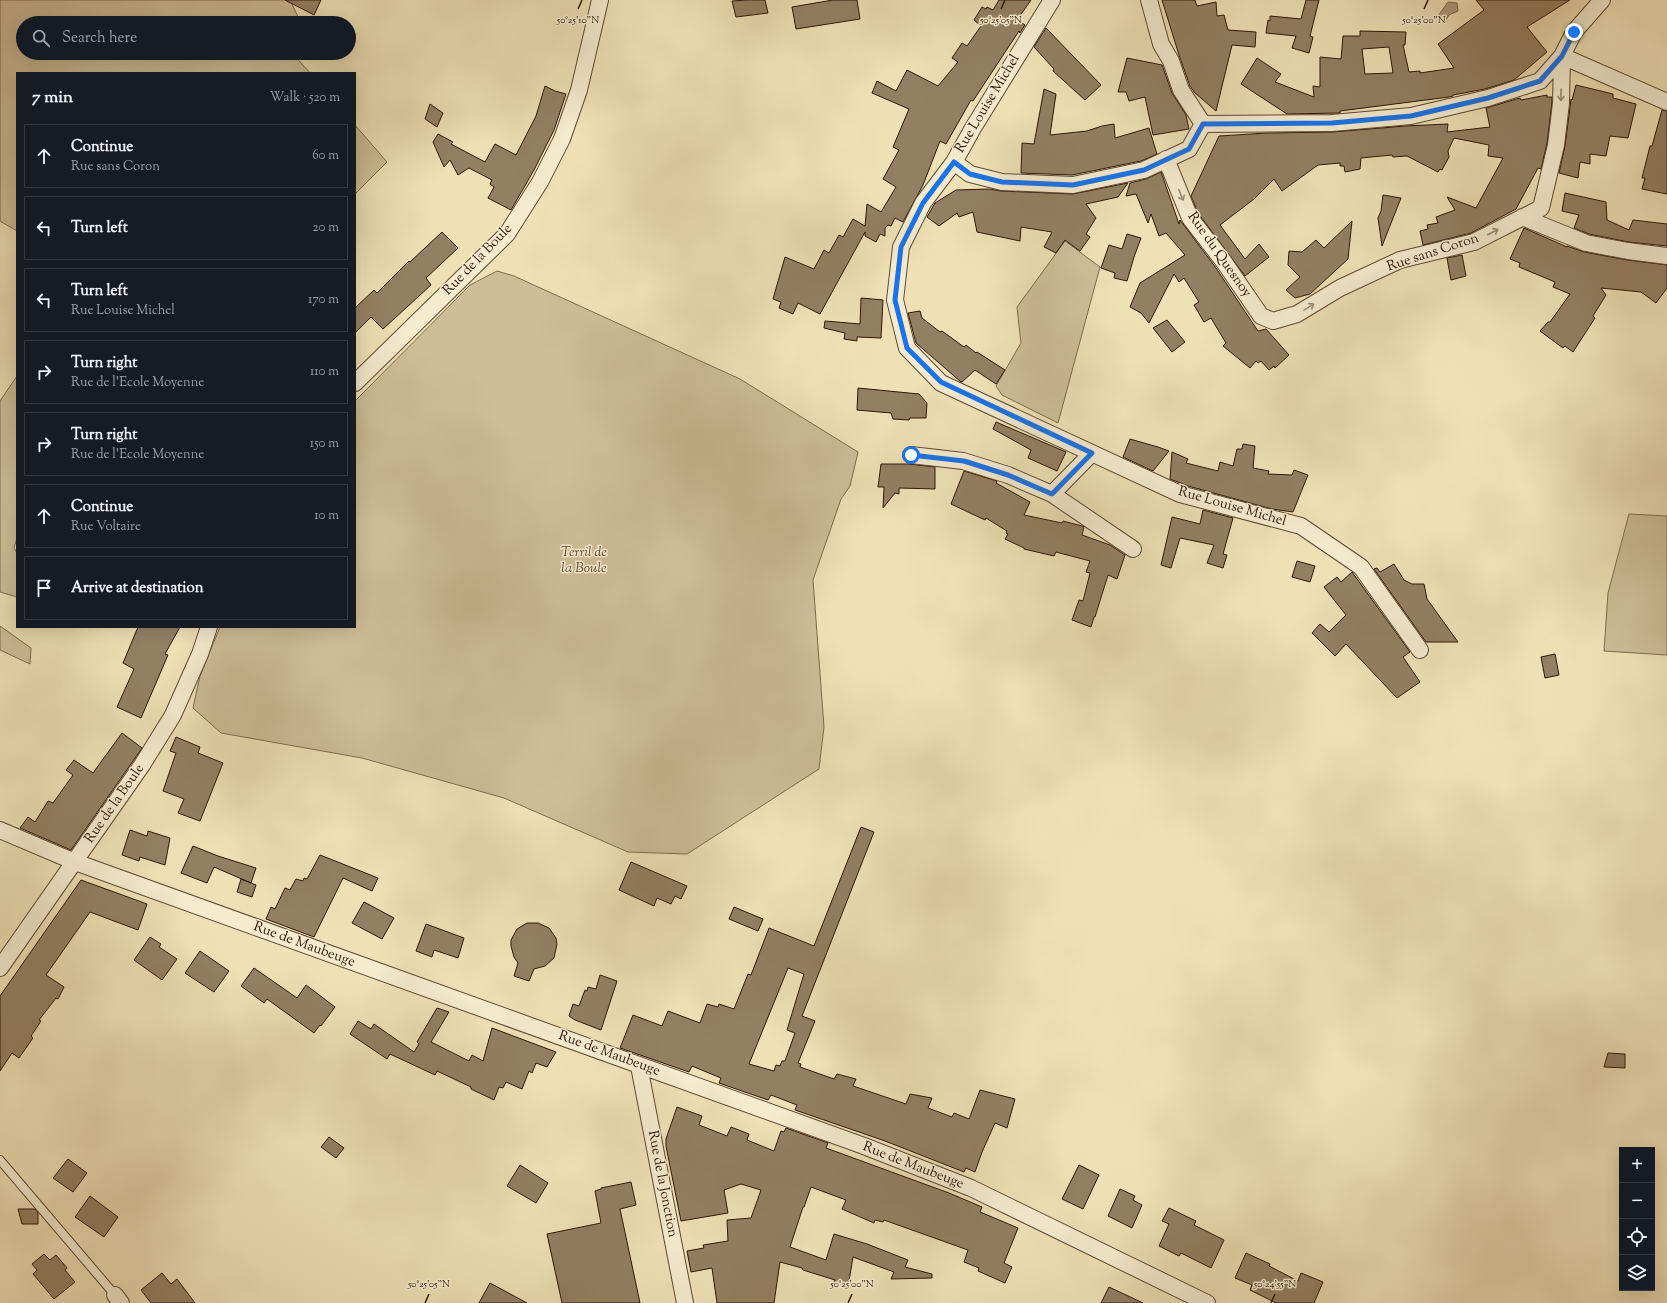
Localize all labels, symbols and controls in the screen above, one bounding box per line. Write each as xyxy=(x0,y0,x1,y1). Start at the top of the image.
text: 50°25'10"N xyxy=(556,13,599,28)
text: 50°25'05"N xyxy=(979,13,1022,28)
text: 50°25'00"N xyxy=(1401,13,1446,28)
search box xyxy=(16,16,356,60)
route end xyxy=(1565,23,1583,41)
icon: search xyxy=(30,27,52,49)
text: Search here xyxy=(62,28,137,49)
street label: Rue Louise Michel xyxy=(951,51,1025,157)
text: 7 min xyxy=(32,86,73,110)
one-way arrow xyxy=(1557,88,1565,101)
text: Walk · 520 m xyxy=(270,89,340,107)
text: Continue xyxy=(71,137,133,158)
icon: ahead xyxy=(33,145,55,167)
text: 60 m xyxy=(312,147,339,165)
text: Rue sans Coron xyxy=(71,158,160,176)
one-way arrow xyxy=(1178,189,1185,201)
street label: Rue du Quesnoy xyxy=(1182,208,1256,302)
icon: left xyxy=(33,217,55,239)
text: Turn left xyxy=(71,218,128,239)
text: 20 m xyxy=(313,219,339,237)
street label: Rue de la Boule xyxy=(439,220,517,300)
one-way arrow xyxy=(1487,228,1499,235)
street label: Rue sans Coron xyxy=(1384,229,1482,277)
text: Turn left xyxy=(71,281,128,302)
icon: left xyxy=(33,289,55,311)
text: 170 m xyxy=(308,291,339,309)
text: Rue Louise Michel xyxy=(71,302,175,320)
one-way arrow xyxy=(1303,302,1315,310)
text: Turn right xyxy=(71,353,137,374)
icon: right xyxy=(33,361,55,383)
text: 110 m xyxy=(310,363,339,381)
text: Rue de l'Ecole Moyenne xyxy=(71,374,204,392)
text: Turn right xyxy=(71,425,137,446)
icon: right xyxy=(33,433,55,455)
text: 150 m xyxy=(310,435,339,453)
text: Rue de l'Ecole Moyenne xyxy=(71,446,204,464)
route start xyxy=(902,446,920,464)
street label: Rue Louise Michel xyxy=(1175,482,1289,532)
text: Continue xyxy=(71,497,133,518)
icon: ahead xyxy=(33,505,55,527)
text: 10 m xyxy=(314,507,339,525)
text: Rue Voltaire xyxy=(71,518,141,536)
park label: Terril de la Boule xyxy=(561,543,607,579)
icon: arrive xyxy=(33,577,55,599)
text: Arrive at destination xyxy=(71,578,204,599)
street label: Rue de la Boule xyxy=(80,760,150,848)
street label: Rue de Maubeuge xyxy=(250,917,358,973)
street label: Rue de Maubeuge xyxy=(555,1026,663,1082)
street label: Rue de la Jonction xyxy=(642,1129,682,1239)
street label: Rue de Maubeuge xyxy=(859,1137,967,1195)
map controls xyxy=(1619,1147,1655,1291)
button: + xyxy=(1619,1147,1655,1183)
button: − xyxy=(1619,1183,1655,1219)
button: locate xyxy=(1619,1219,1655,1255)
button: layers xyxy=(1619,1255,1655,1291)
text: 50°25'05"N xyxy=(407,1277,450,1292)
text: 50°25'00"N xyxy=(829,1277,874,1292)
text: 50°24'55"N xyxy=(1253,1277,1296,1292)

